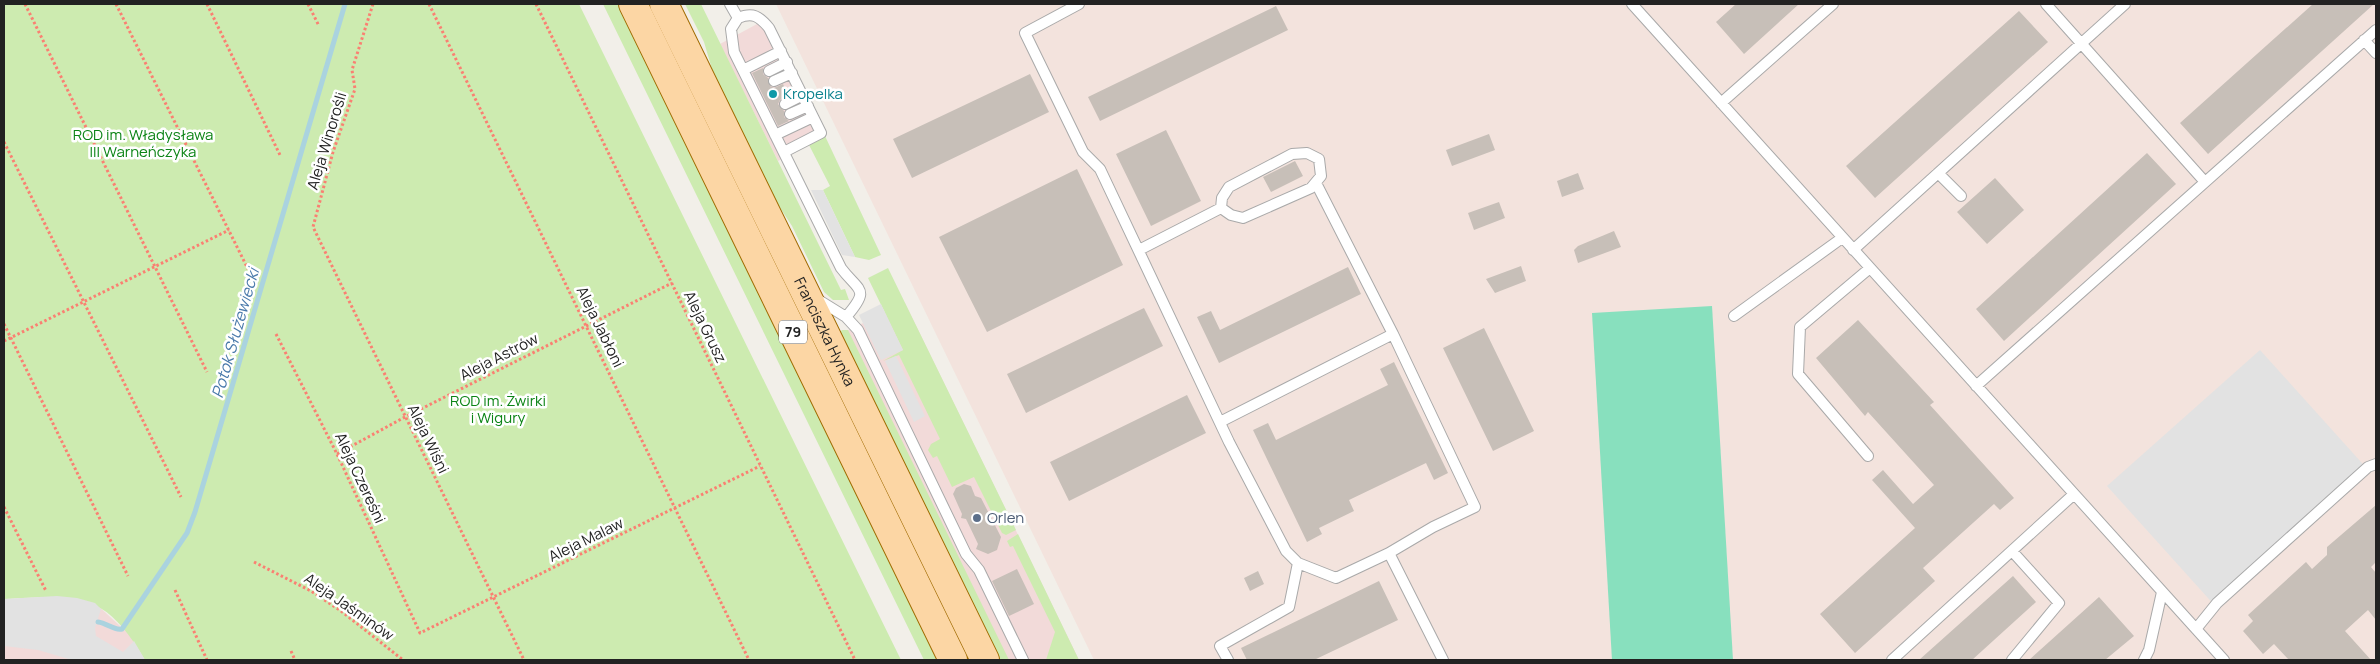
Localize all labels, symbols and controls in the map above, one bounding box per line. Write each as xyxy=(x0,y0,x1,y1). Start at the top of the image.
place label: Kropelka xyxy=(783,83,843,104)
marker: Kropelka xyxy=(767,88,779,100)
street label: Aleja Winorośli xyxy=(302,90,351,192)
park label: ROD im. Władysława III Warneńczyka xyxy=(73,124,213,162)
water label: Potok Służewiecki xyxy=(206,263,265,400)
street label: Franciszka Hynka xyxy=(789,274,860,390)
street label: Aleja Jabłoni xyxy=(572,283,629,371)
street label: Aleja Grusz xyxy=(679,287,732,366)
road number: 79 xyxy=(779,321,807,344)
street label: Aleja Astrów xyxy=(456,328,542,385)
park label: ROD im. Żwirki i Wigury xyxy=(450,390,546,428)
street label: Aleja Wiśni xyxy=(403,401,454,477)
street label: Aleja Czereśni xyxy=(330,429,391,527)
place label: Orlen xyxy=(987,507,1024,528)
street label: Aleja Malaw xyxy=(545,512,627,567)
marker: Orlen xyxy=(971,512,983,524)
street label: Aleja Jaśminów xyxy=(300,568,399,646)

